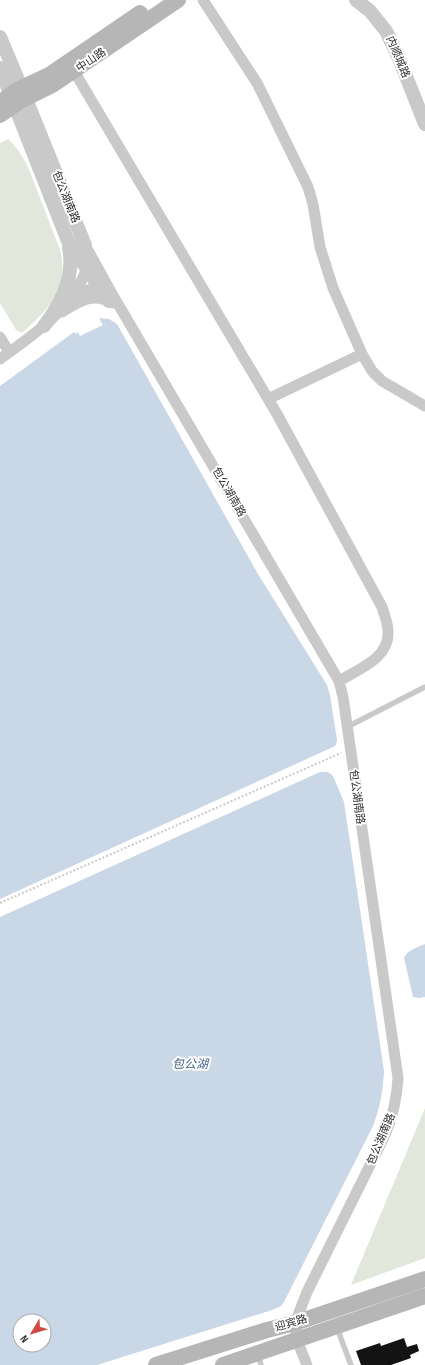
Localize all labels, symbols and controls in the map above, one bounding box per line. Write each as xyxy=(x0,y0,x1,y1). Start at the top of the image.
street label: 内顺城路 xyxy=(383,34,413,80)
street label: 中山路 xyxy=(74,45,108,75)
street label: 包公湖南路 xyxy=(50,169,82,225)
street label: 包公湖南路 xyxy=(210,465,248,519)
street label: 包公湖南路 xyxy=(347,769,367,825)
water label: 包公湖 xyxy=(172,1057,210,1072)
street label: 包公湖南路 xyxy=(364,1111,398,1167)
street label: 迎宾路 xyxy=(273,1312,309,1334)
north arrow xyxy=(12,1313,52,1353)
text: N xyxy=(18,1332,31,1345)

